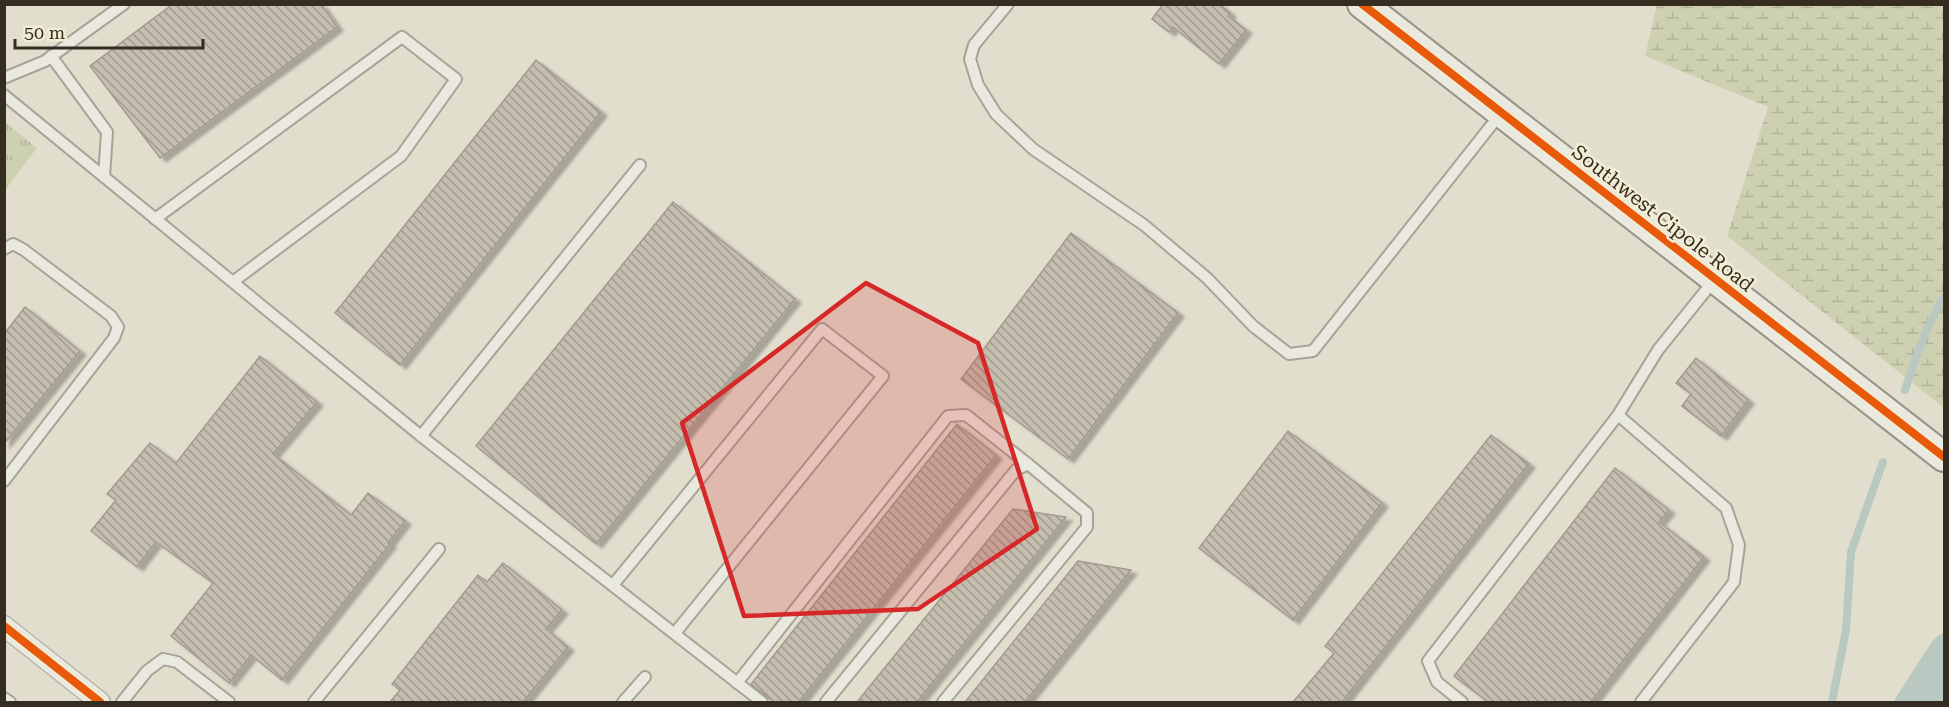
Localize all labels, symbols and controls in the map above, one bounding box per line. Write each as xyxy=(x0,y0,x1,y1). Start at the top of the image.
scale bar xyxy=(15,12,202,50)
text: 50 m xyxy=(24,22,65,43)
street label: Southwest Cipole Road xyxy=(1567,139,1759,297)

